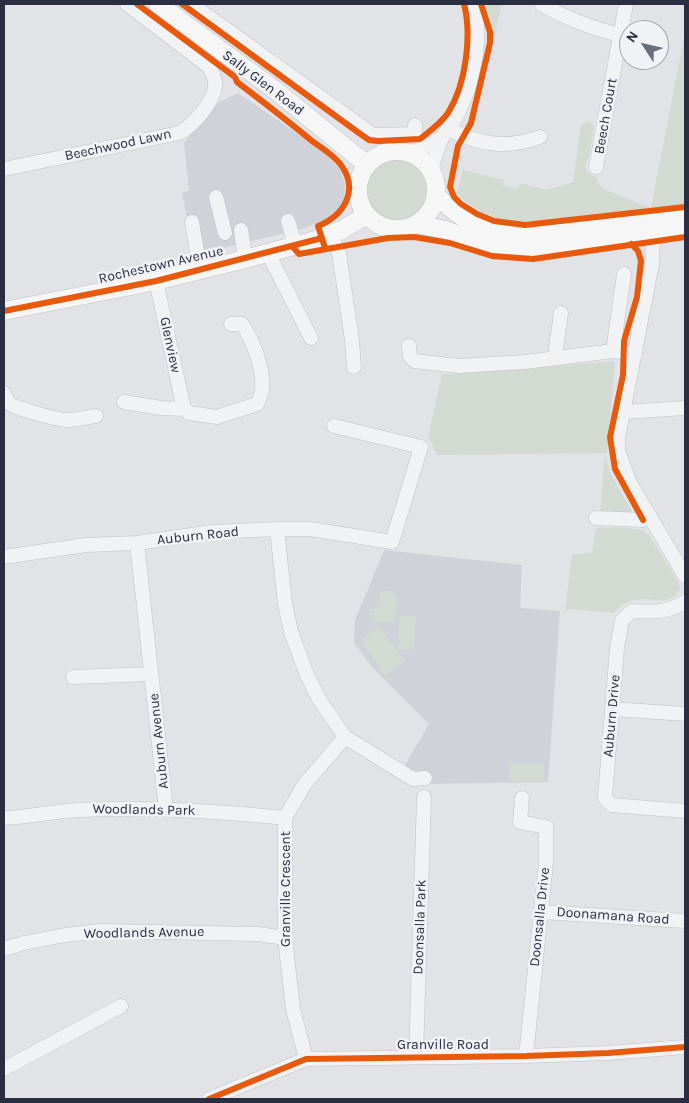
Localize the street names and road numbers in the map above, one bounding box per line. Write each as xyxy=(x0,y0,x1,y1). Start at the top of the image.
street label: Sally Glen Road xyxy=(219,47,307,119)
street label: Beech Court xyxy=(591,77,621,155)
street label: Beechwood Lawn xyxy=(63,125,173,165)
street label: Rochestown Avenue xyxy=(97,242,225,288)
street label: Glenview xyxy=(156,315,184,375)
street label: Auburn Road xyxy=(156,523,240,549)
street label: Auburn Drive xyxy=(600,674,624,758)
street label: Auburn Avenue xyxy=(146,692,172,790)
street label: Woodlands Park xyxy=(92,801,196,819)
street label: Granville Crescent xyxy=(278,831,294,947)
street label: Doonsalla Drive xyxy=(526,867,554,967)
street label: Doonsalla Park xyxy=(410,879,430,975)
street label: Doonamana Road xyxy=(556,904,670,928)
street label: Woodlands Avenue xyxy=(83,924,205,942)
street label: Granville Road xyxy=(397,1037,489,1053)

